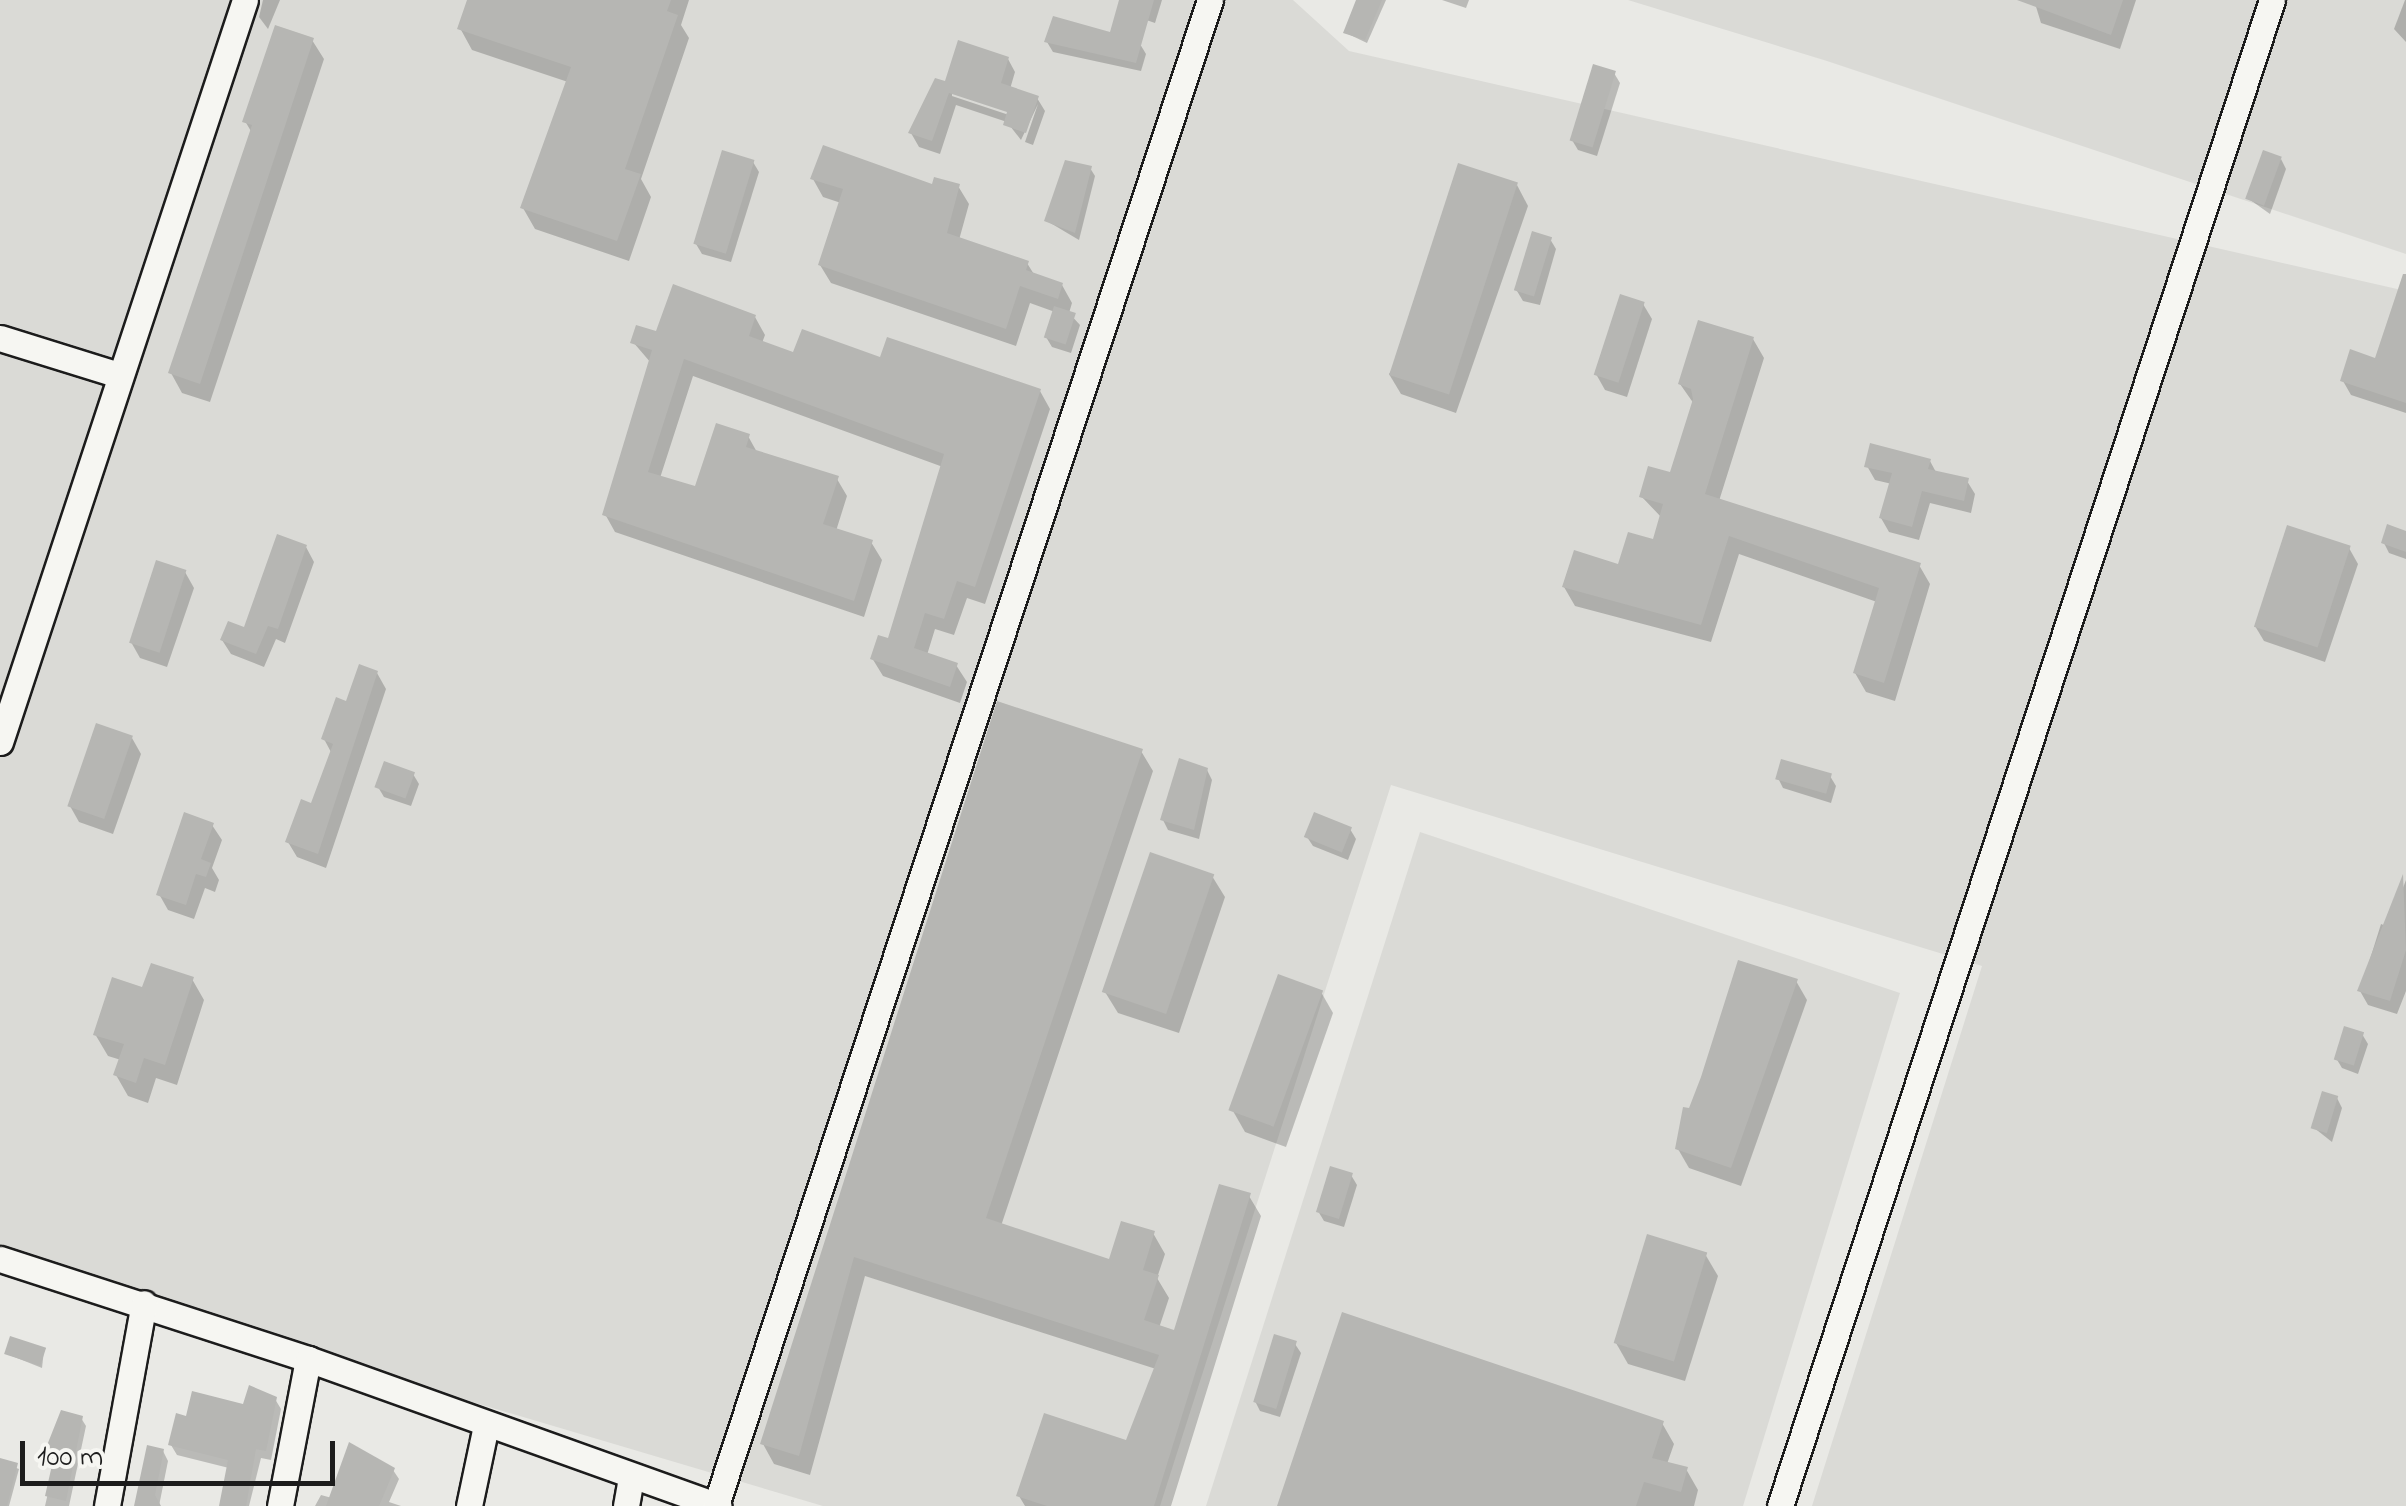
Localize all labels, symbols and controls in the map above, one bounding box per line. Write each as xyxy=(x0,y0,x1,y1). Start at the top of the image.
scale bar xyxy=(25,1421,340,1483)
text: 100 m xyxy=(37,1436,103,1480)

